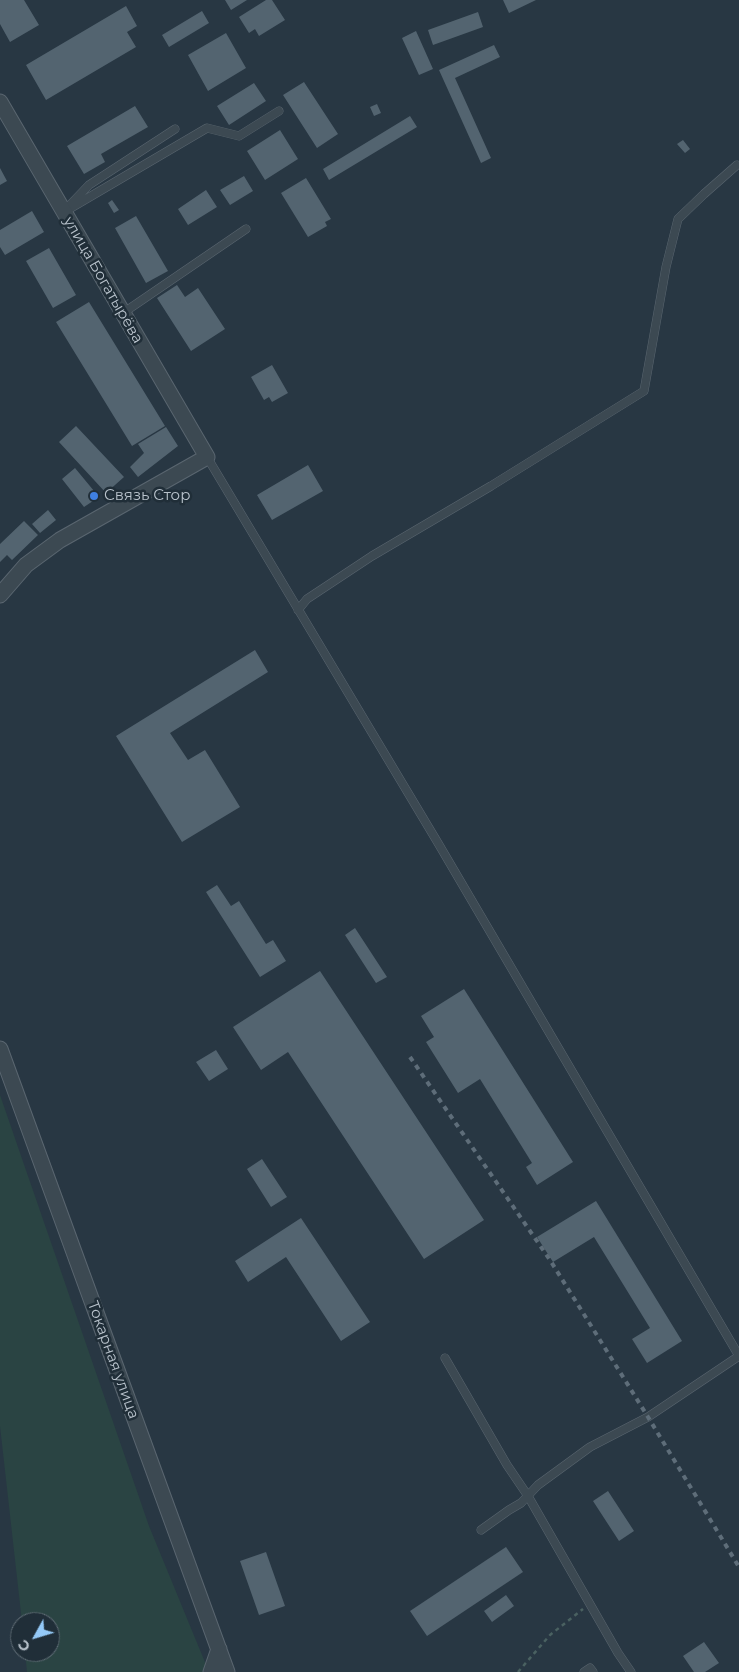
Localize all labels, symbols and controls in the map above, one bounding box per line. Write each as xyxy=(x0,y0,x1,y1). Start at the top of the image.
street label: улица Богатырёва xyxy=(59,213,147,347)
place label: Связь Стор xyxy=(104,487,190,505)
marker: Связь Стор xyxy=(88,490,100,502)
street label: Токарная улица xyxy=(83,1299,143,1421)
north arrow xyxy=(10,1612,60,1662)
text: С xyxy=(14,1636,34,1655)

